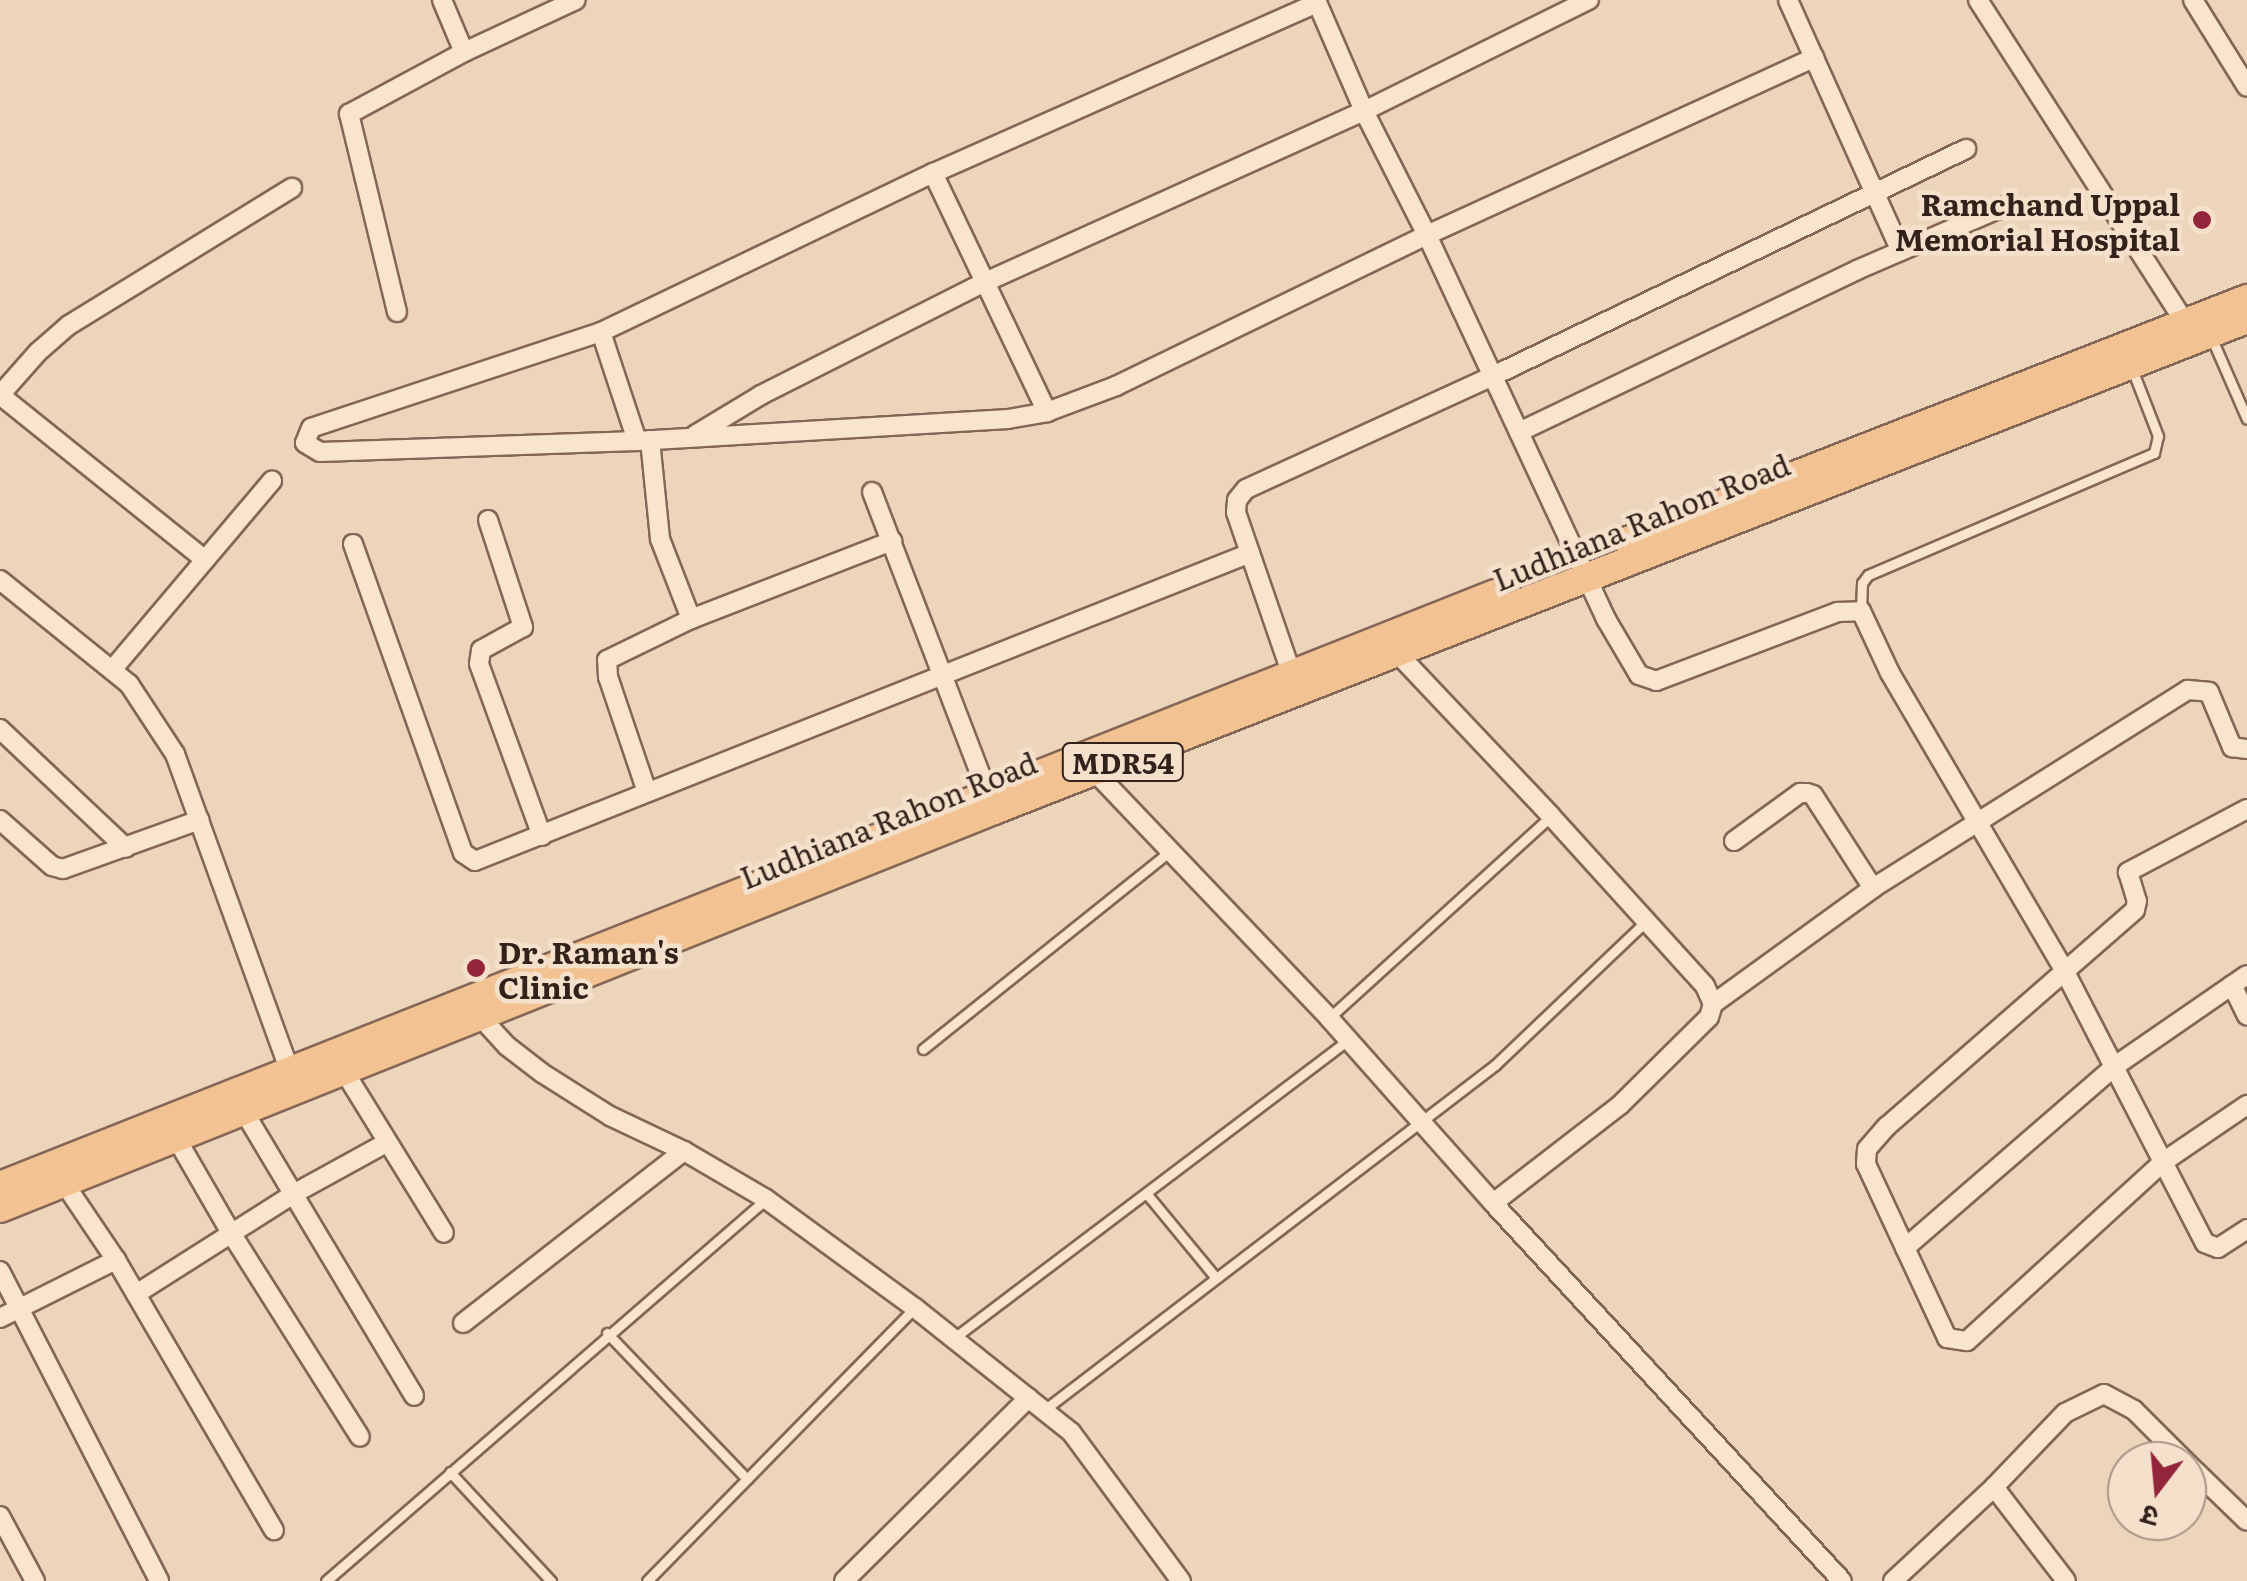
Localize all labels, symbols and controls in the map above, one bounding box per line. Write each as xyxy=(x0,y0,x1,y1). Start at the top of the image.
place label: Ramchand Uppal Memorial Hospital xyxy=(1895,185,2180,256)
marker: Ramchand Uppal Memorial Hospital xyxy=(2189,207,2215,233)
street label: Ludhiana Rahon Road xyxy=(1487,445,1795,597)
road number: MDR54 xyxy=(1060,739,1186,785)
street label: Ludhiana Rahon Road xyxy=(734,743,1042,895)
place label: Dr. Raman's Clinic xyxy=(498,933,679,1004)
marker: Dr. Raman's Clinic xyxy=(463,955,489,981)
north arrow xyxy=(2107,1441,2207,1541)
text: उ xyxy=(2136,1495,2163,1540)

